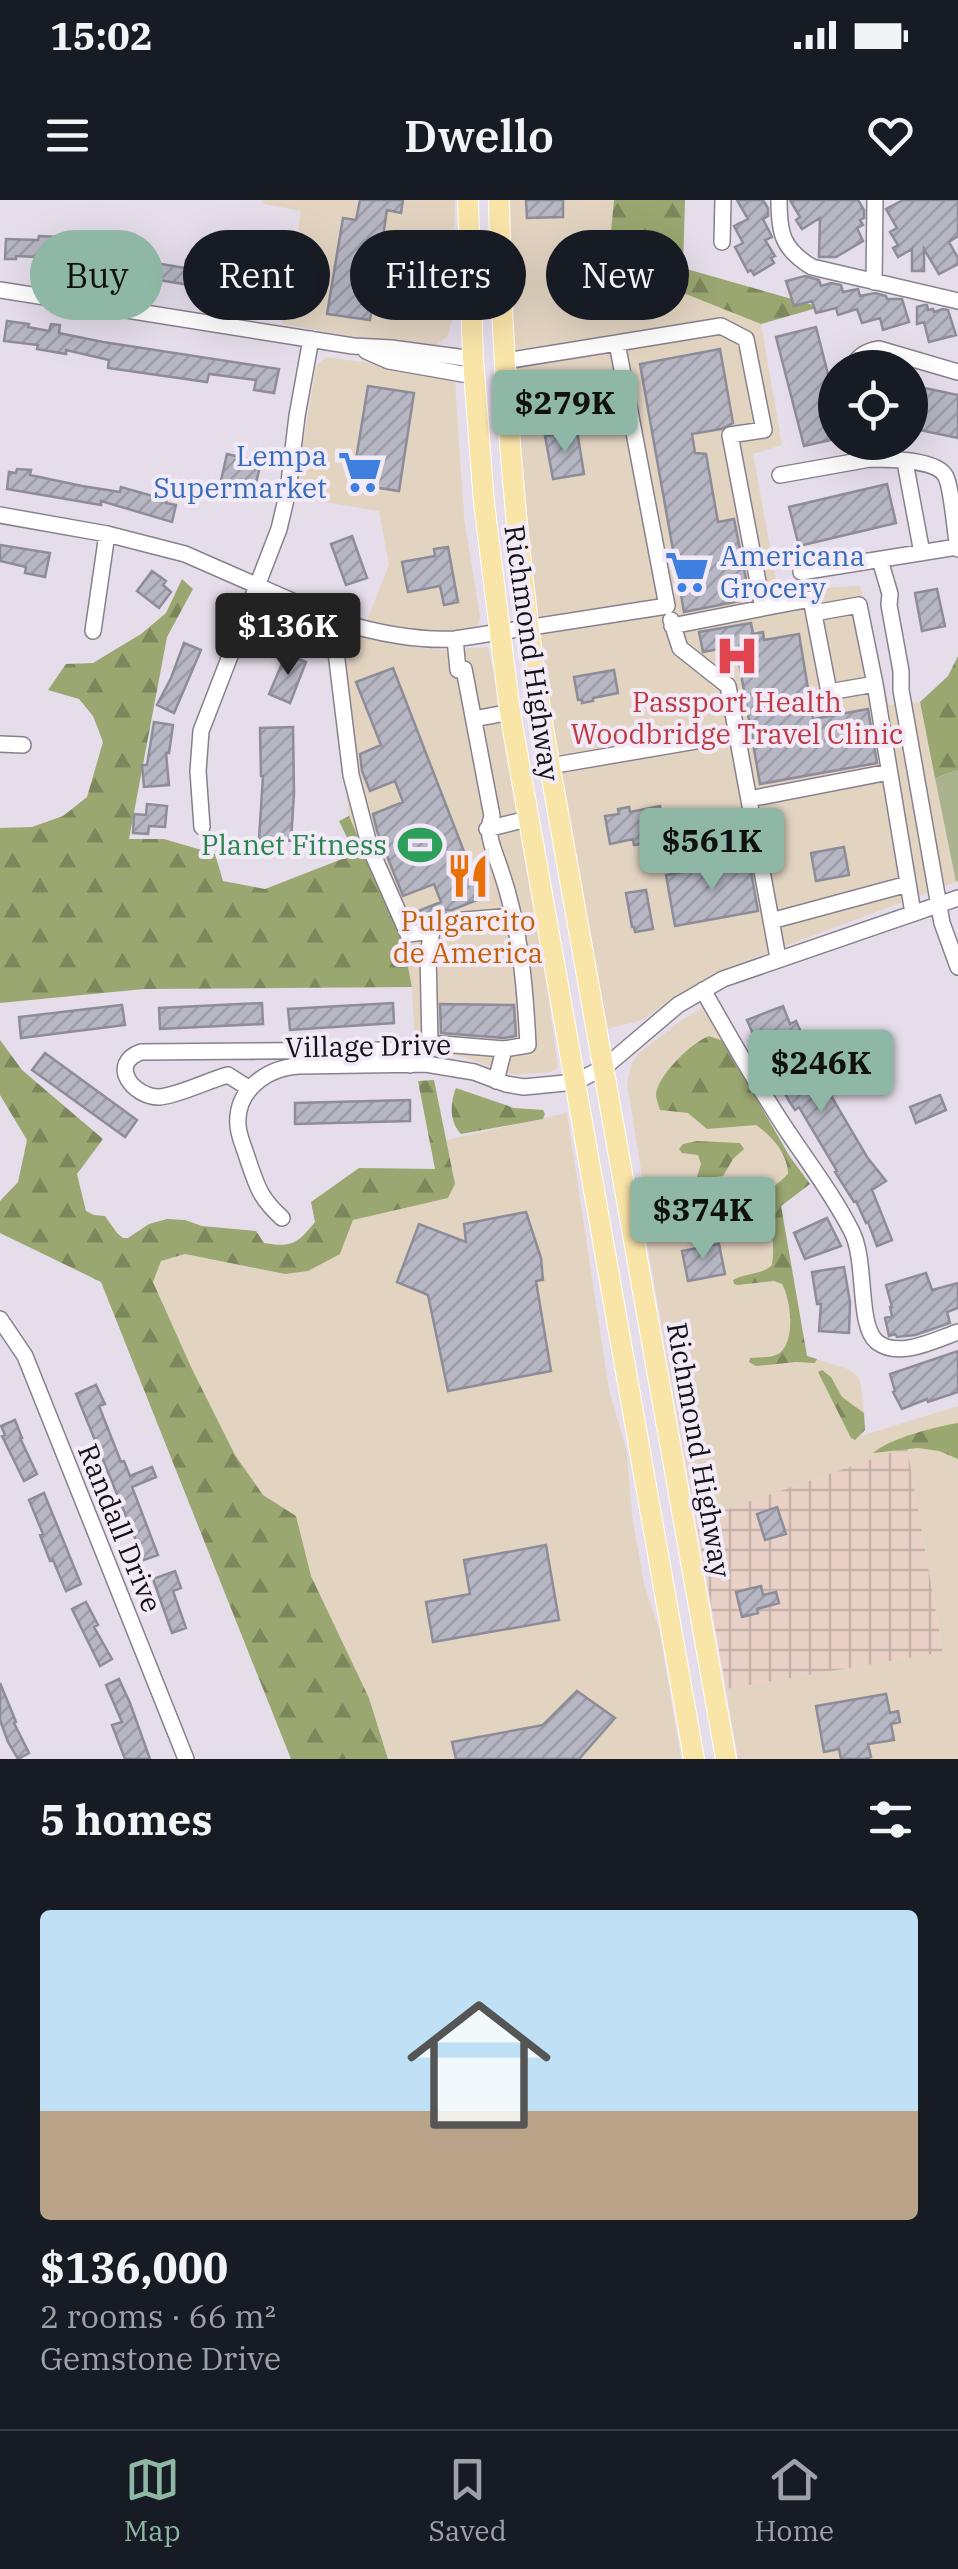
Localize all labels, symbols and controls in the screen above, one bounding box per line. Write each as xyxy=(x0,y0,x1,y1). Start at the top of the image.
text: 15:02 xyxy=(50,11,153,60)
text: Dwello xyxy=(404,106,554,164)
icon: menu xyxy=(40,108,95,163)
icon: heart xyxy=(863,108,918,163)
chip: Buy xyxy=(30,230,163,320)
chip: Rent xyxy=(183,230,330,320)
chip: Filters xyxy=(350,230,526,320)
chip: New xyxy=(546,230,689,320)
map controls xyxy=(818,350,928,460)
button: locate xyxy=(818,350,928,460)
pin: $279K xyxy=(495,370,635,455)
text: $279K xyxy=(514,381,616,423)
place label: Lempa Supermarket xyxy=(153,437,327,506)
supermarket icon: Lempa Supermarket xyxy=(336,448,384,496)
street label: Richmond Highway xyxy=(496,523,569,783)
place label: Americana Grocery xyxy=(720,537,865,606)
supermarket icon: Americana Grocery xyxy=(663,548,711,596)
pin: $136K xyxy=(218,593,358,678)
text: $136K xyxy=(237,604,339,646)
hospital icon: Passport Health Woodbridge Travel Clinic xyxy=(713,632,761,680)
place label: Passport Health Woodbridge Travel Clinic xyxy=(571,683,903,752)
pin: $561K xyxy=(642,808,782,893)
text: $561K xyxy=(661,819,763,861)
sports icon: Planet Fitness xyxy=(396,821,444,869)
place label: Planet Fitness xyxy=(201,826,387,863)
restaurant icon: Pulgarcito de America xyxy=(444,852,492,900)
place label: Pulgarcito de America xyxy=(393,902,543,971)
street label: Village Drive xyxy=(285,1026,451,1065)
pin: $246K xyxy=(751,1030,891,1115)
text: $246K xyxy=(770,1041,872,1083)
pin: $374K xyxy=(633,1177,773,1262)
text: $374K xyxy=(652,1188,754,1230)
street label: Richmond Highway xyxy=(659,1320,740,1580)
street label: Randall Drive xyxy=(70,1438,171,1617)
text: 5 homes xyxy=(40,1792,213,1847)
icon: filters xyxy=(863,1792,918,1847)
icon: home xyxy=(389,1975,569,2155)
text: $136,000 xyxy=(40,2240,228,2295)
text: 2 rooms · 66 m² xyxy=(40,2295,276,2337)
text: Gemstone Drive xyxy=(40,2337,281,2379)
tab: Map xyxy=(124,2452,181,2549)
tab: Saved xyxy=(428,2452,507,2549)
tab: Home xyxy=(755,2452,834,2549)

